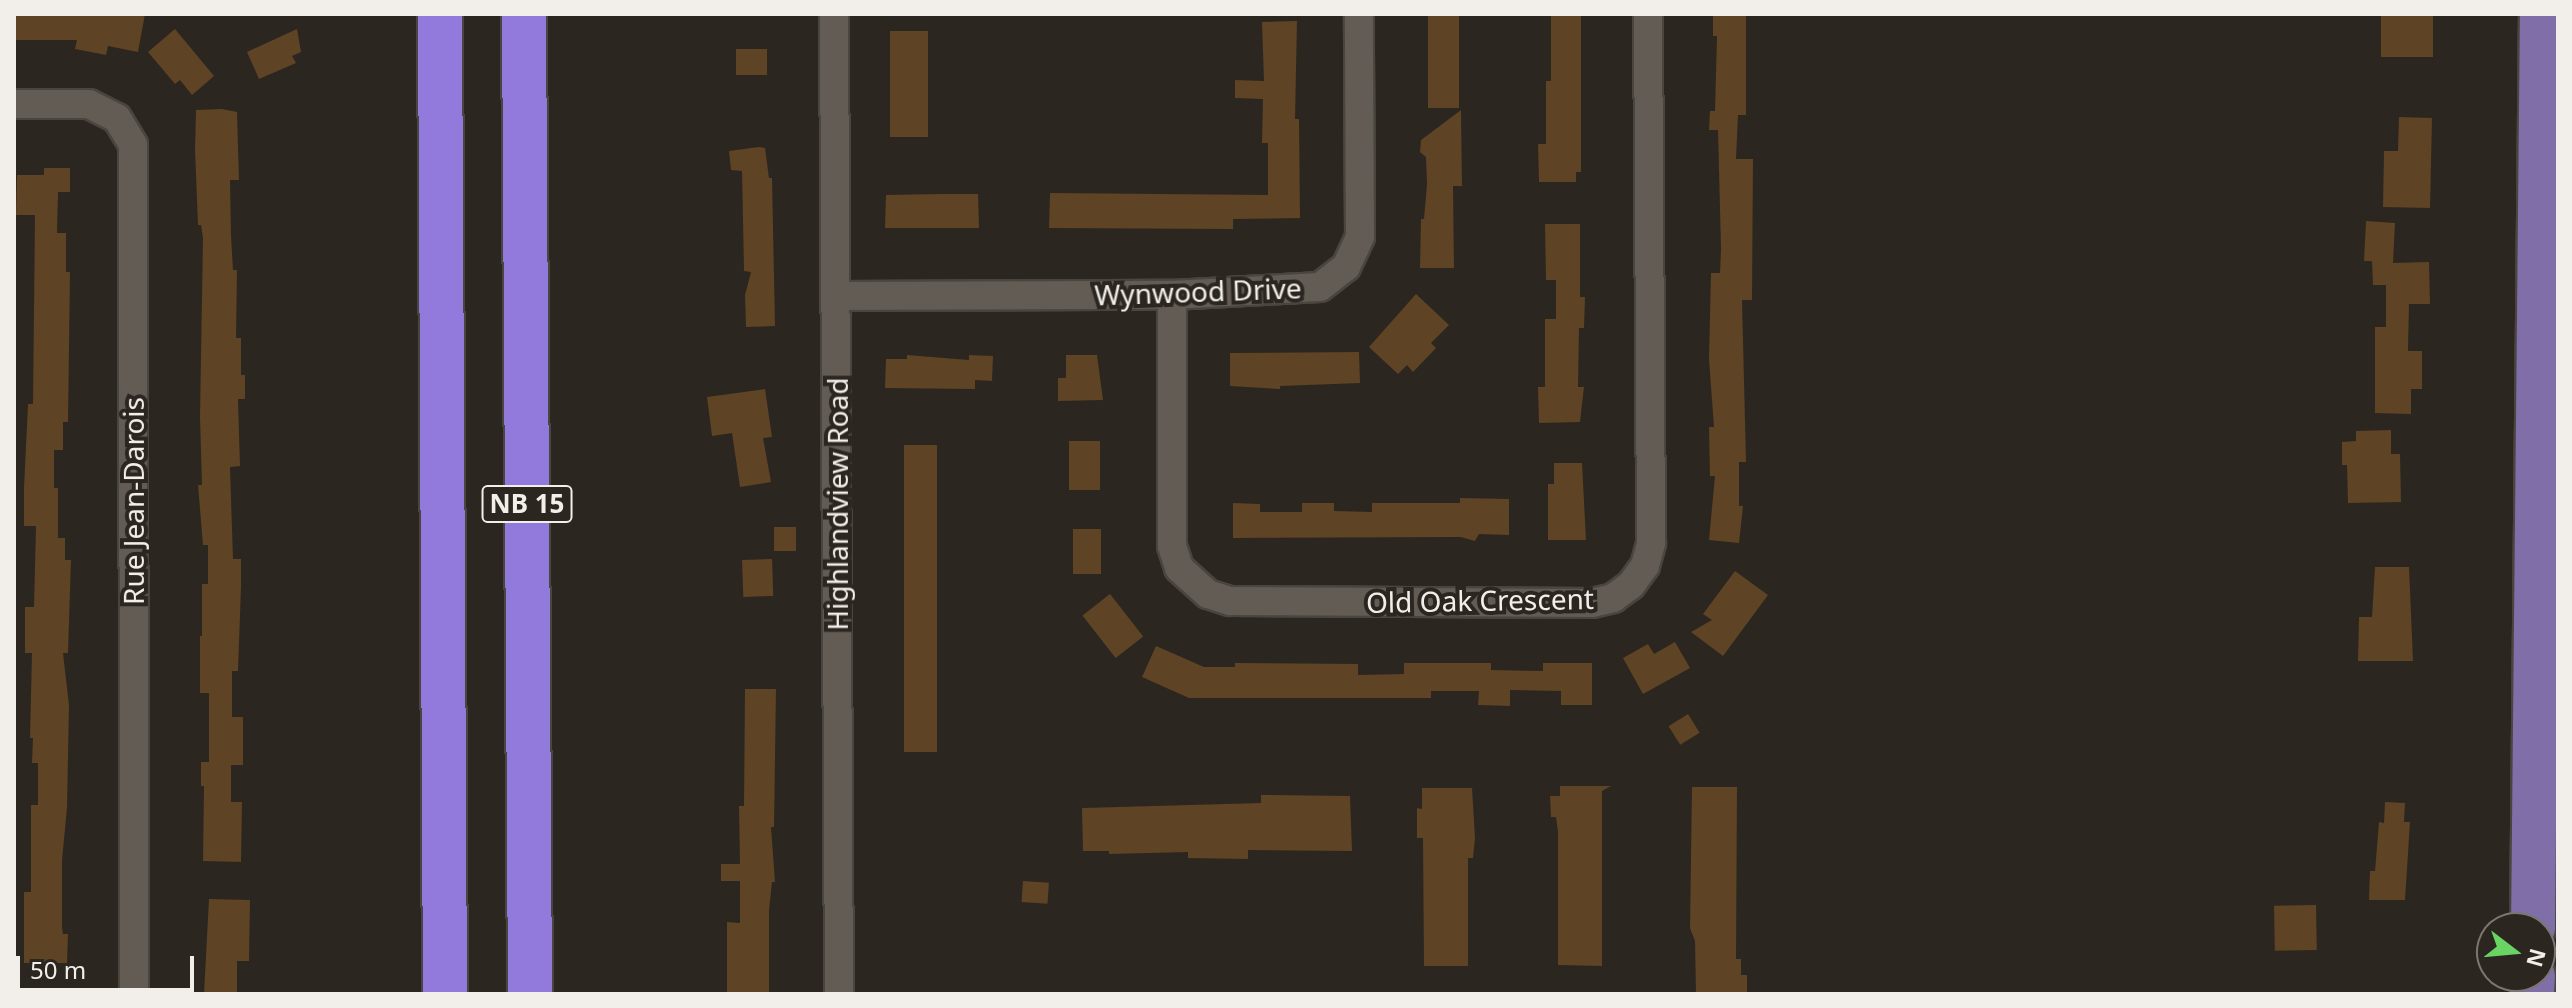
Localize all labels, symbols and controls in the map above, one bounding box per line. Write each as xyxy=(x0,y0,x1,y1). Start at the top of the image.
street label: Wynwood Drive xyxy=(1094,271,1302,311)
street label: Highlandview Road xyxy=(820,377,854,631)
street label: Rue Jean-Darois xyxy=(116,397,150,605)
road number: NB 15 xyxy=(481,482,573,526)
street label: Old Oak Crescent xyxy=(1366,581,1594,619)
north arrow xyxy=(2476,912,2556,992)
scale bar xyxy=(20,940,198,990)
text: N xyxy=(2520,945,2554,971)
text: 50 m xyxy=(30,953,86,986)

